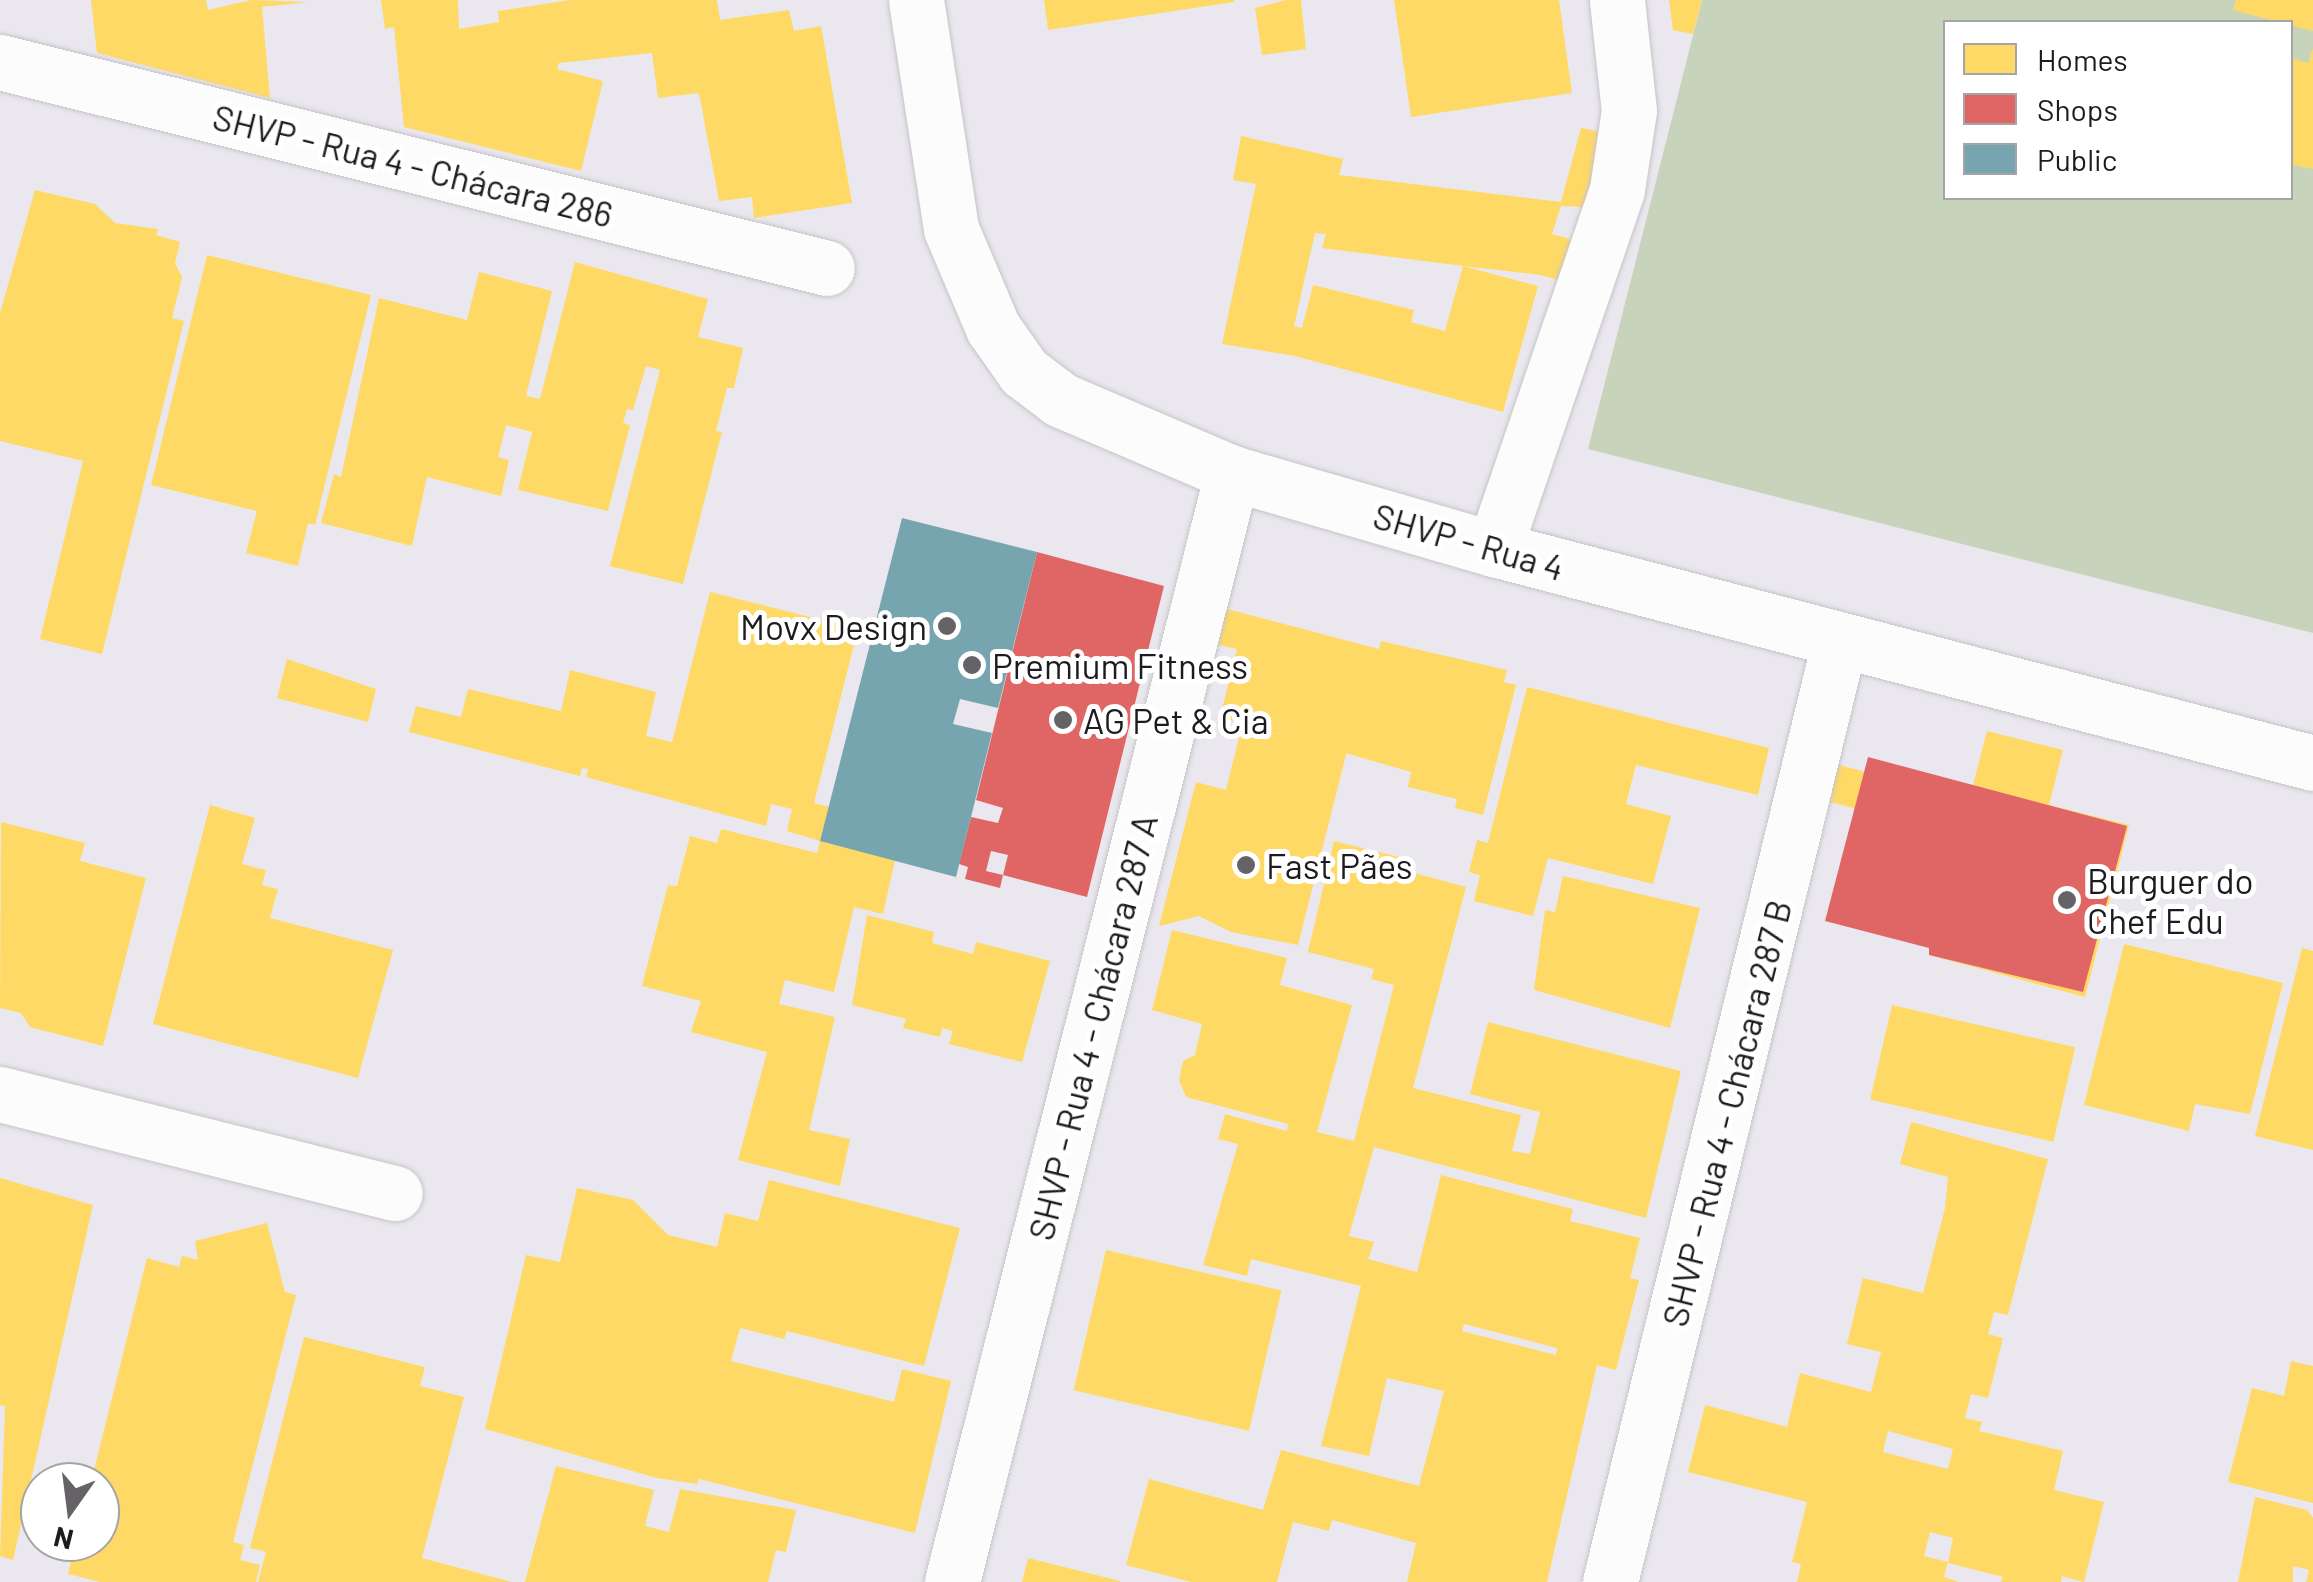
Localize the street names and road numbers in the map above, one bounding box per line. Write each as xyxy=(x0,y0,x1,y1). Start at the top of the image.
street label: SHVP - Rua 4 - Chácara 286 xyxy=(209,95,617,235)
street label: SHVP - Rua 4 xyxy=(1369,494,1569,588)
street label: SHVP - Rua 4 - Chácara 287 A xyxy=(1019,810,1165,1244)
street label: SHVP - Rua 4 - Chácara 287 B xyxy=(1653,895,1799,1331)

